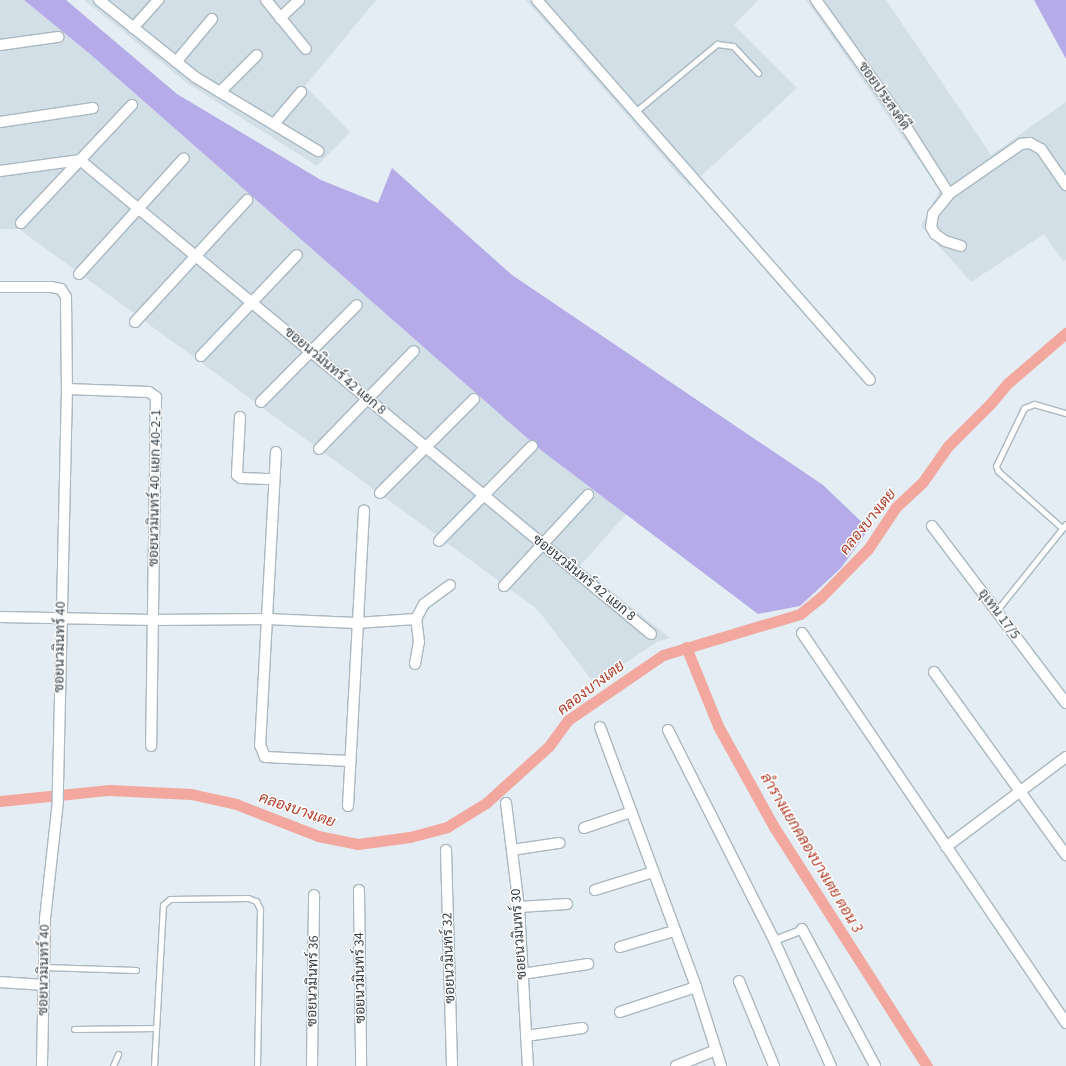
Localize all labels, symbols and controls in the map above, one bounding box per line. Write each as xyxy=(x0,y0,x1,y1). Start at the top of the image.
street label: ซอยประสงค์ดี xyxy=(854,59,914,133)
street label: ซอยนวมินทร์ 42 แยก 8 xyxy=(281,323,389,419)
street label: ซอยนวมินทร์ 40 แยก 40-2-1 xyxy=(145,409,165,567)
water label: คลองบางเตย xyxy=(836,485,900,559)
street label: ซอยนวมินทร์ 42 แยก 8 xyxy=(529,531,639,625)
street label: อุเทน 17/5 xyxy=(974,585,1024,643)
street label: ซอยนวมินทร์ 40 xyxy=(51,601,69,693)
water label: คลองบางเตย xyxy=(554,657,628,719)
water label: ลำรางแยกคลองบางเตย ตอน 3 xyxy=(756,770,866,936)
water label: คลองบางเตย xyxy=(257,789,337,831)
street label: ซอยนวมินทร์ 30 xyxy=(507,888,531,980)
street label: ซอยนวมินทร์ 32 xyxy=(439,912,459,1004)
street label: ซอยนวมินทร์ 40 xyxy=(35,924,53,1016)
street label: ซอยนวมินทร์ 34 xyxy=(351,932,369,1024)
street label: ซอยนวมินทร์ 36 xyxy=(304,935,322,1027)

